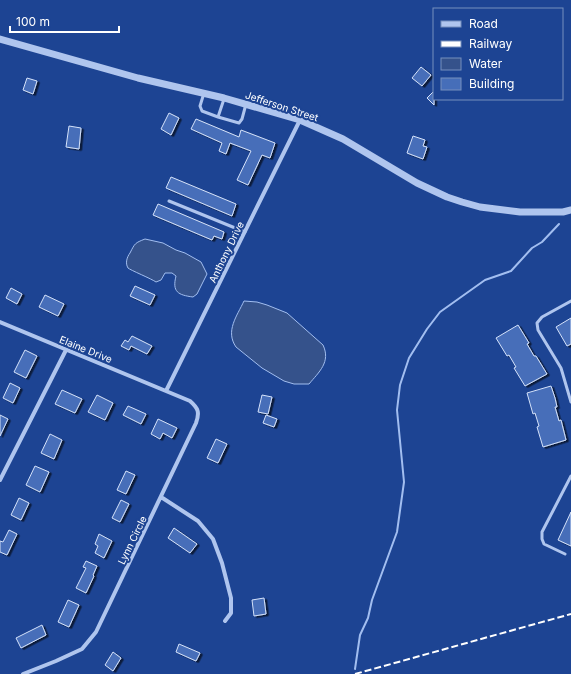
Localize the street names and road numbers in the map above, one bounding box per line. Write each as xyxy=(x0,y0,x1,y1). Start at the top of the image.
street label: Jefferson Street xyxy=(244,89,321,124)
street label: Anthony Drive xyxy=(206,219,246,285)
street label: Elaine Drive xyxy=(58,333,114,365)
street label: Lynn Circle xyxy=(115,514,149,566)

